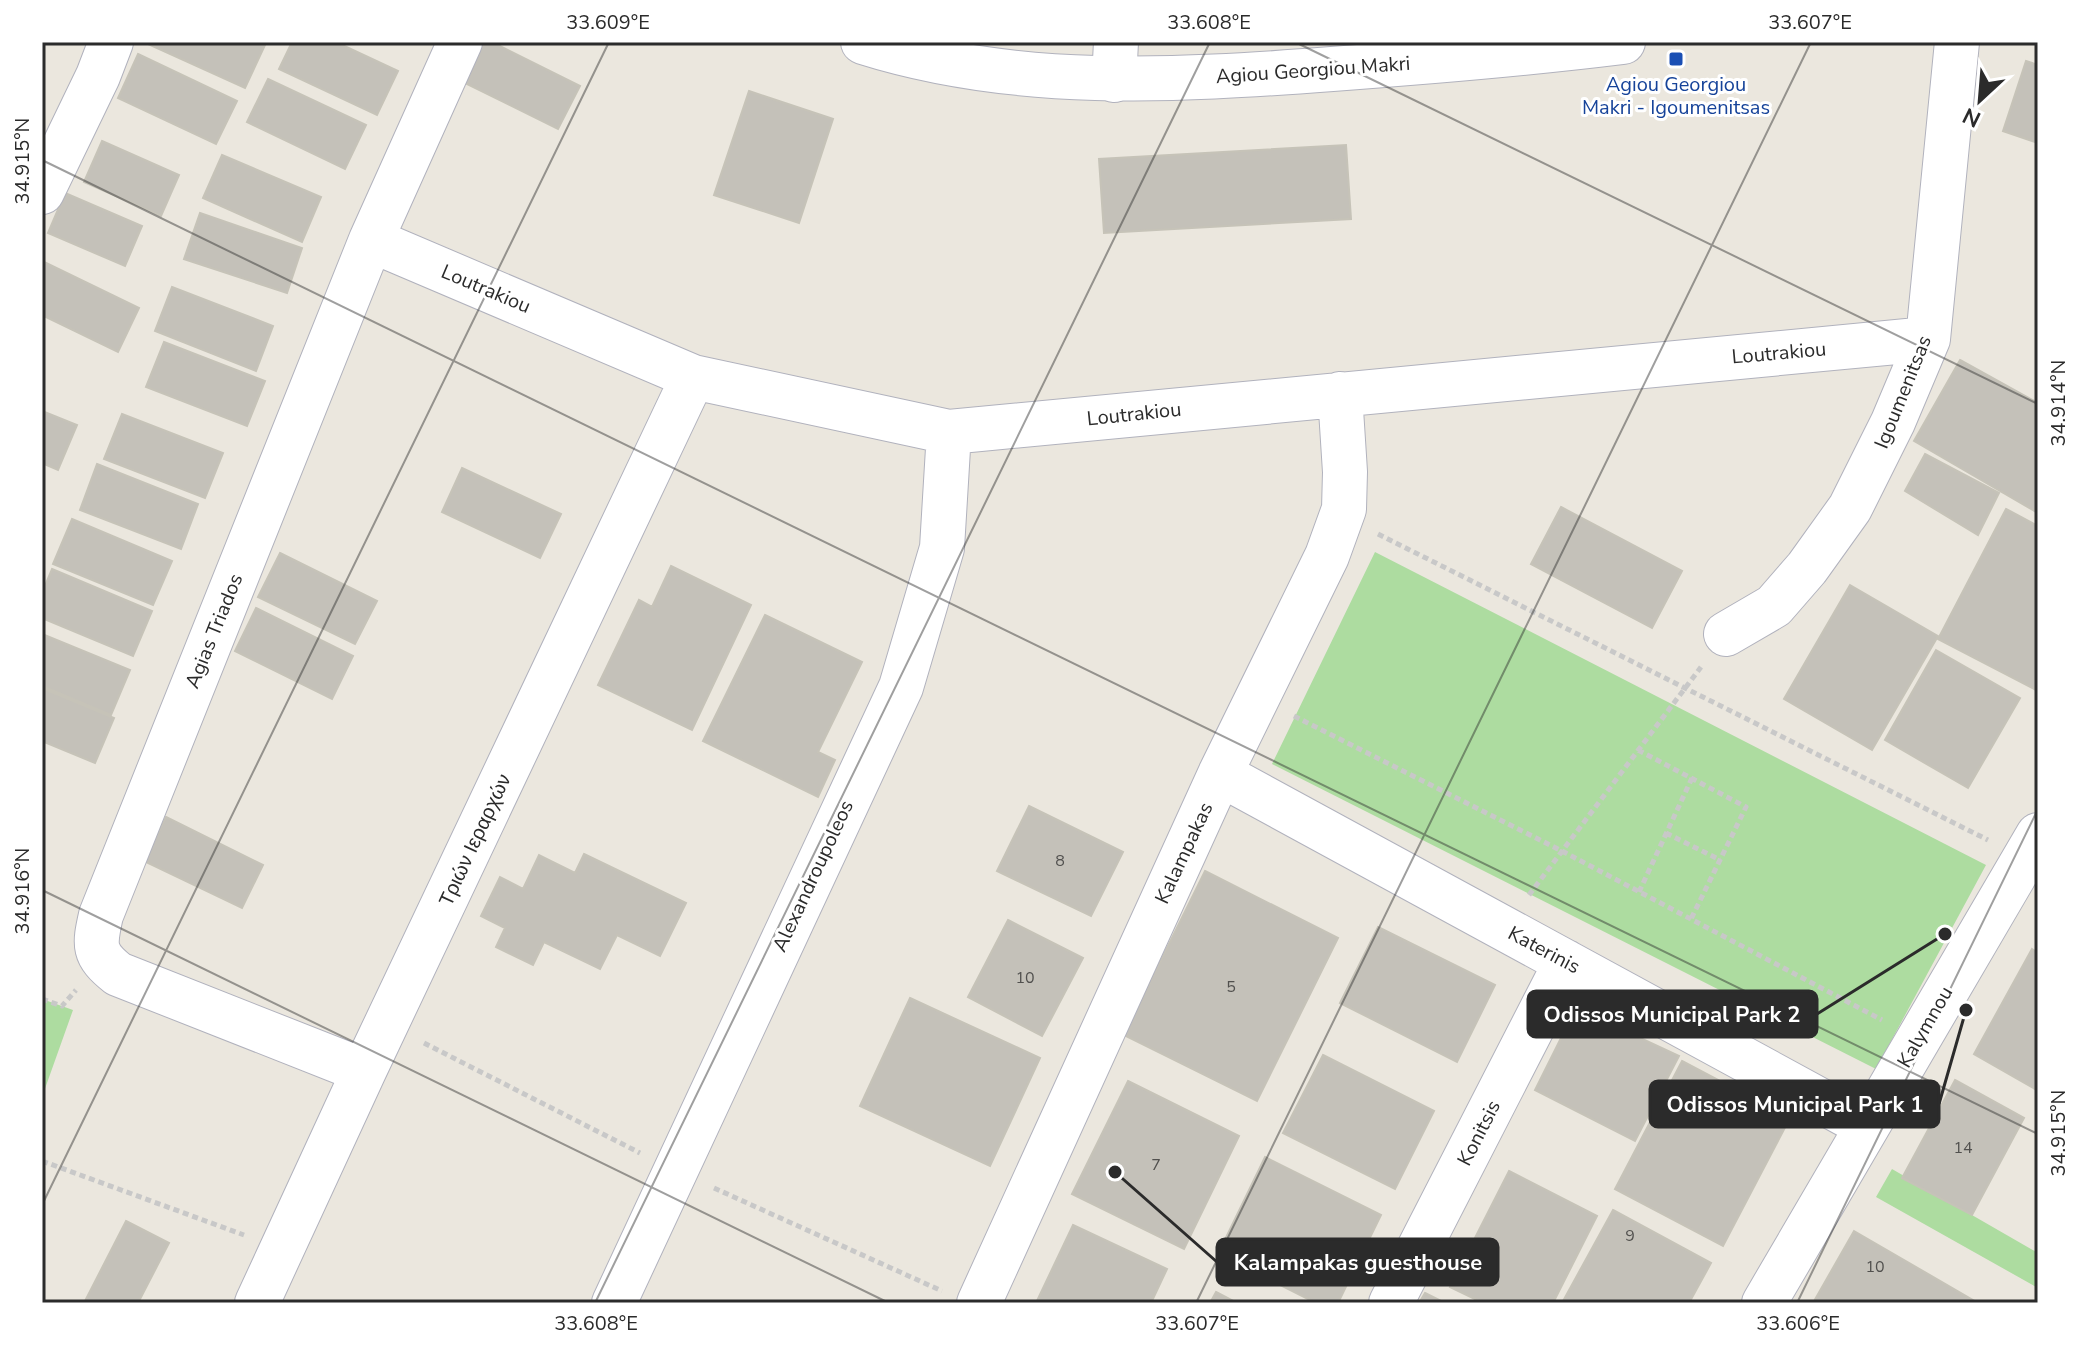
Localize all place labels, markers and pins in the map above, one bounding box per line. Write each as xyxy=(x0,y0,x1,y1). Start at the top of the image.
marker: Agiou Georgiou Makri - Igoumenitsas xyxy=(1667,50,1685,68)
place label: Agiou Georgiou Makri - Igoumenitsas xyxy=(1582,71,1770,121)
callout: Odissos Municipal Park 2 xyxy=(1528,991,1817,1037)
callout: Odissos Municipal Park 1 xyxy=(1650,1081,1939,1127)
callout: Kalampakas guesthouse xyxy=(1217,1239,1498,1285)

